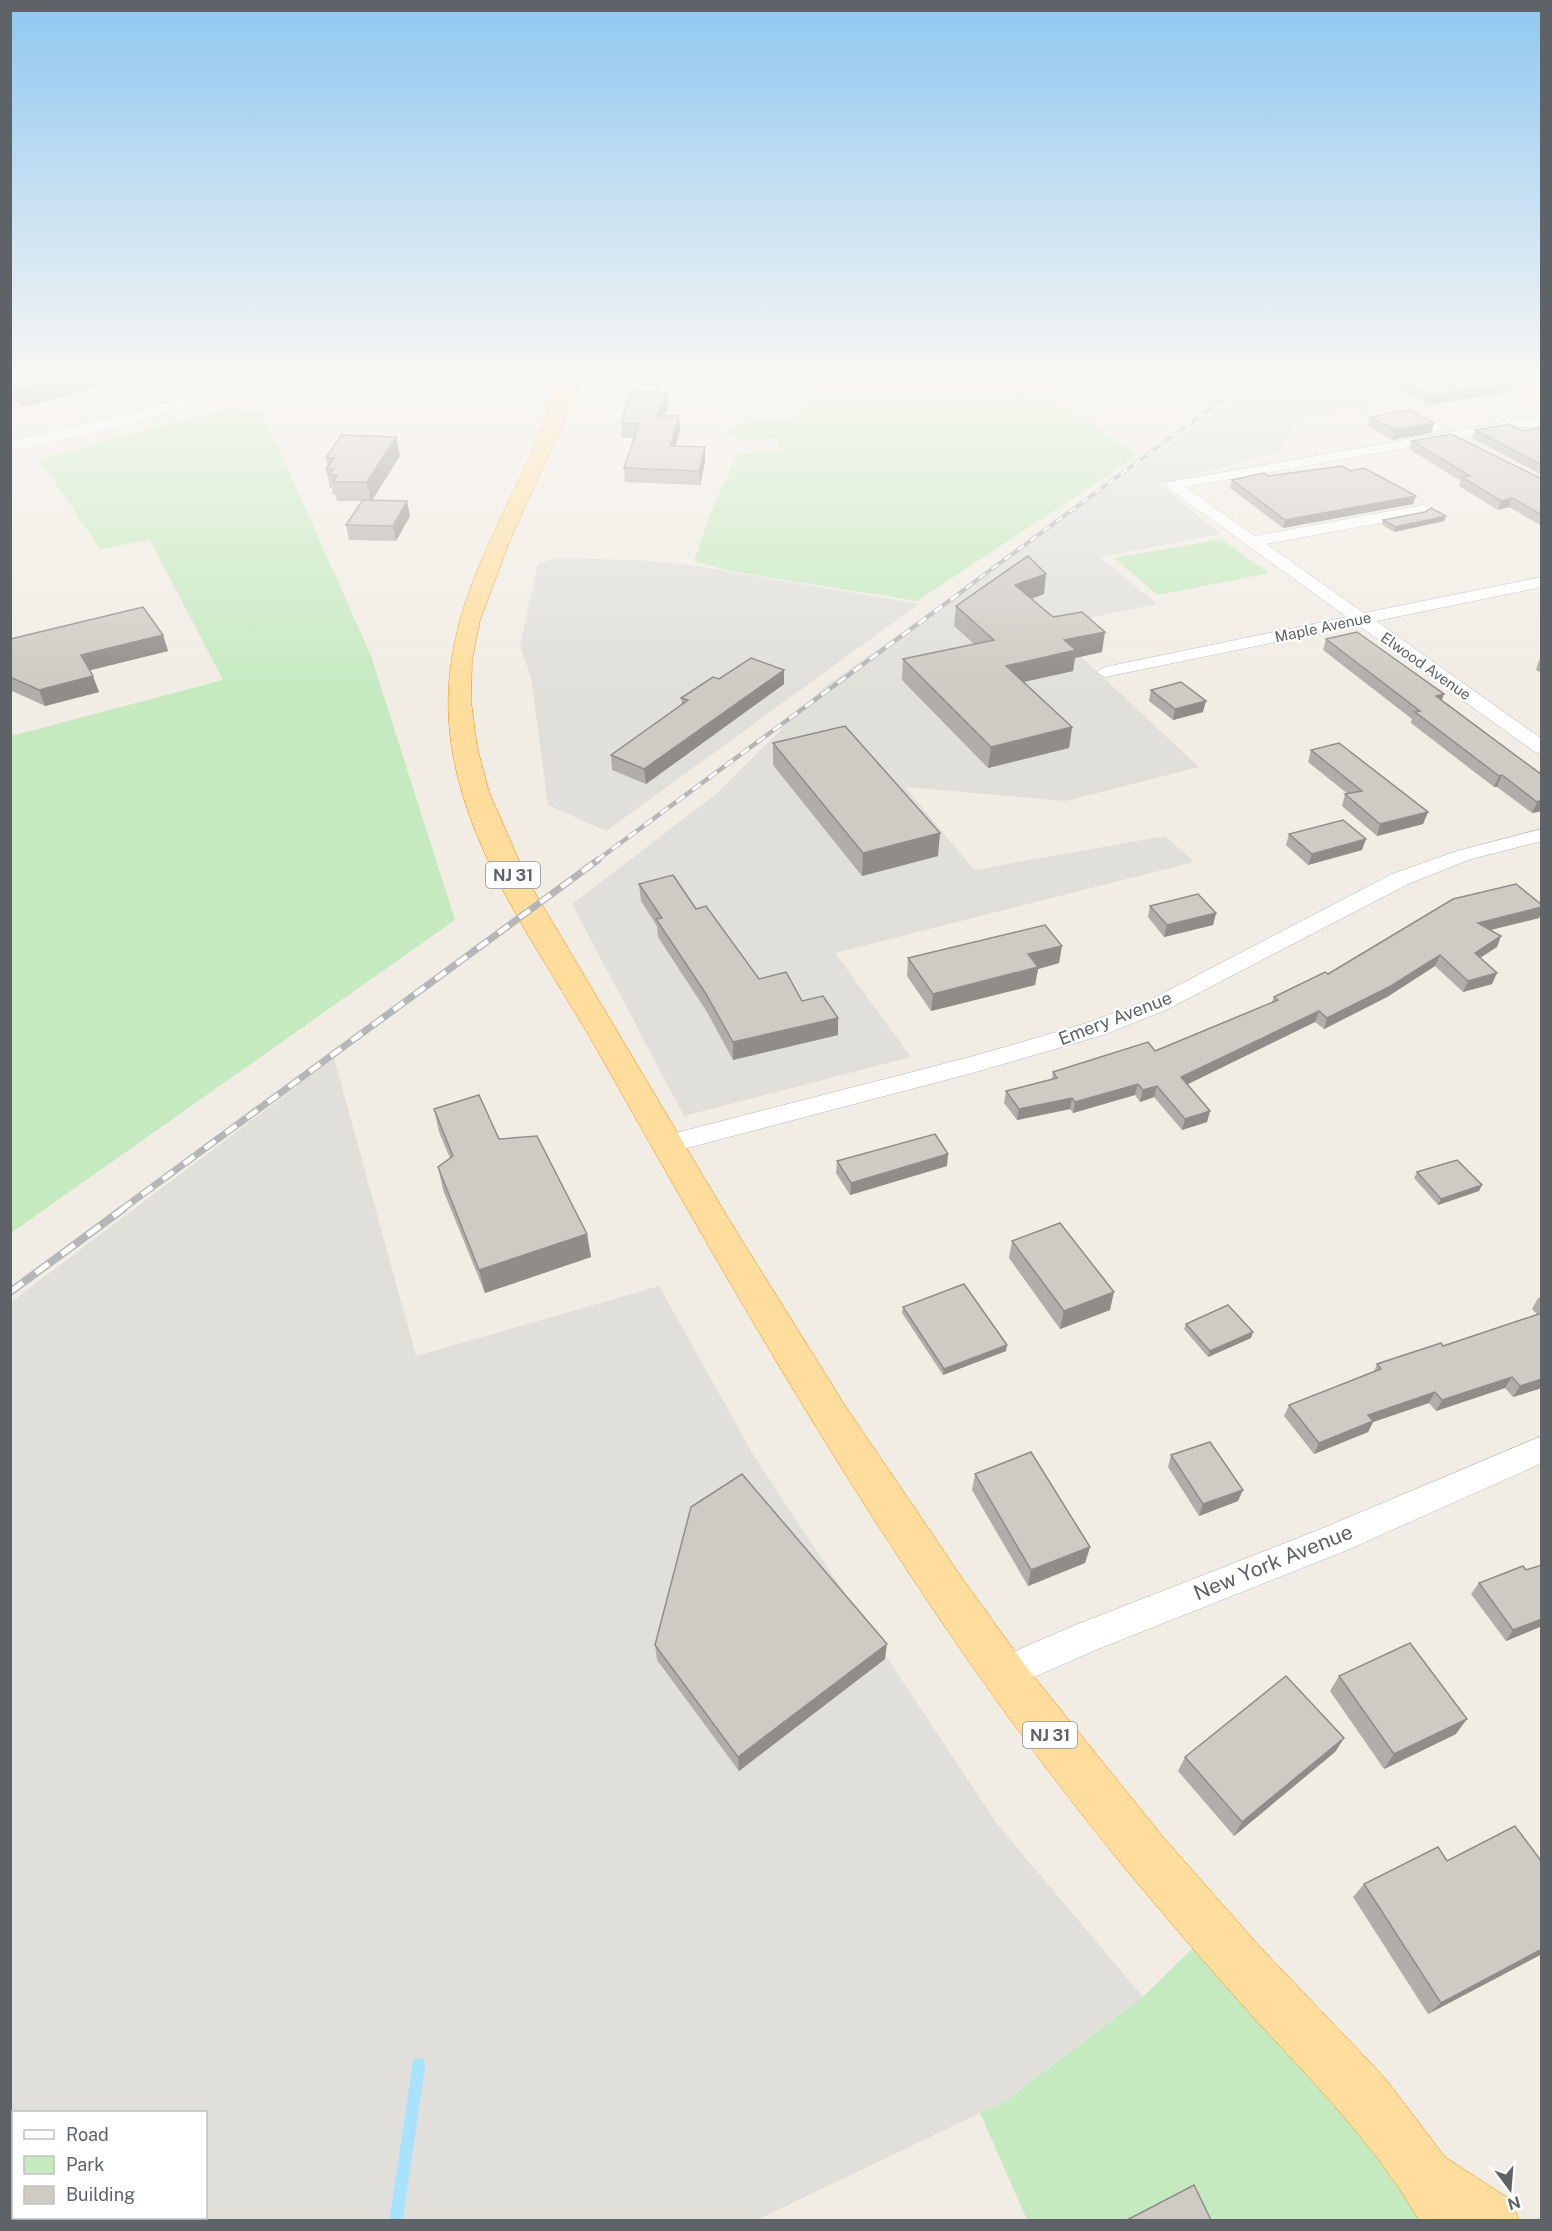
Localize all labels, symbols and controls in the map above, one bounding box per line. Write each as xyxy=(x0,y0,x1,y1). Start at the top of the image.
street label: Maple Avenue xyxy=(1273,608,1373,646)
street label: Elwood Avenue xyxy=(1378,629,1474,703)
road number: NJ 31 xyxy=(486,862,540,888)
street label: Emery Avenue xyxy=(1055,987,1175,1049)
street label: New York Avenue xyxy=(1190,1519,1356,1605)
road number: NJ 31 xyxy=(1023,1722,1077,1748)
legend xyxy=(12,2111,207,2219)
text: Road xyxy=(66,2124,109,2145)
text: Park xyxy=(66,2154,104,2175)
north arrow xyxy=(1480,2159,1540,2219)
text: Building xyxy=(66,2184,135,2205)
text: N xyxy=(1505,2192,1523,2214)

